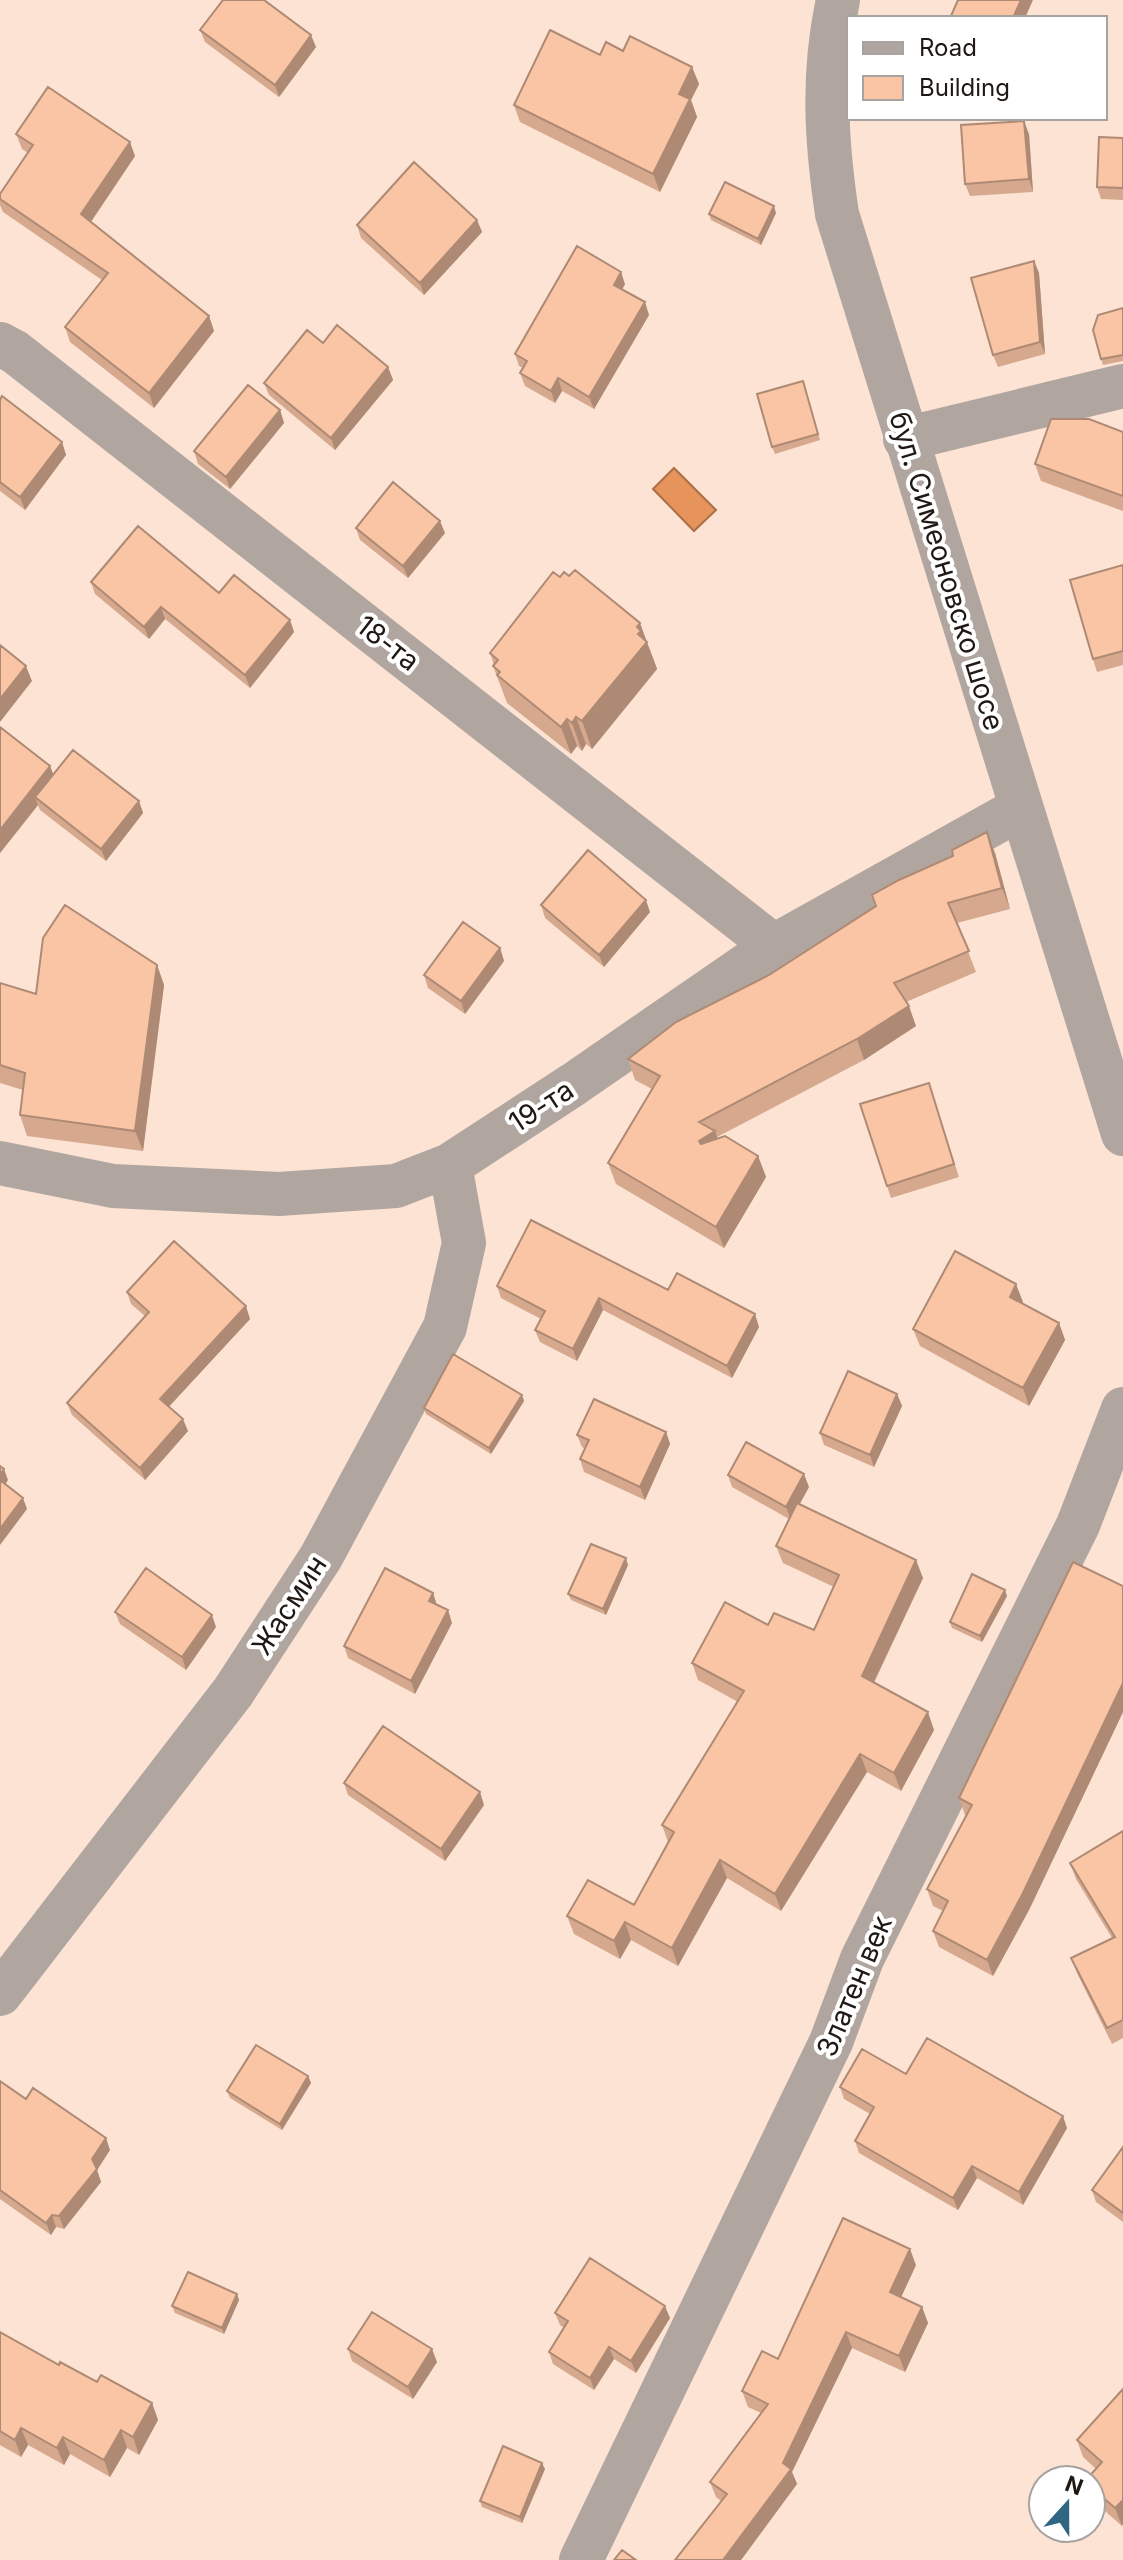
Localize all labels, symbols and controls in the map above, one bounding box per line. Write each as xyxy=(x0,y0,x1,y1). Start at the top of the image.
legend xyxy=(847,16,1107,120)
text: Road xyxy=(919,33,977,62)
text: Building xyxy=(919,73,1010,102)
street label: бул. Симеоновско шосе xyxy=(882,408,1012,734)
street label: 18-та xyxy=(350,608,426,678)
street label: 19-та xyxy=(502,1073,580,1139)
street label: Жасмин xyxy=(244,1549,334,1661)
street label: Златен век xyxy=(809,1910,899,2062)
north arrow xyxy=(1027,2464,1107,2544)
text: N xyxy=(1062,2470,1087,2500)

